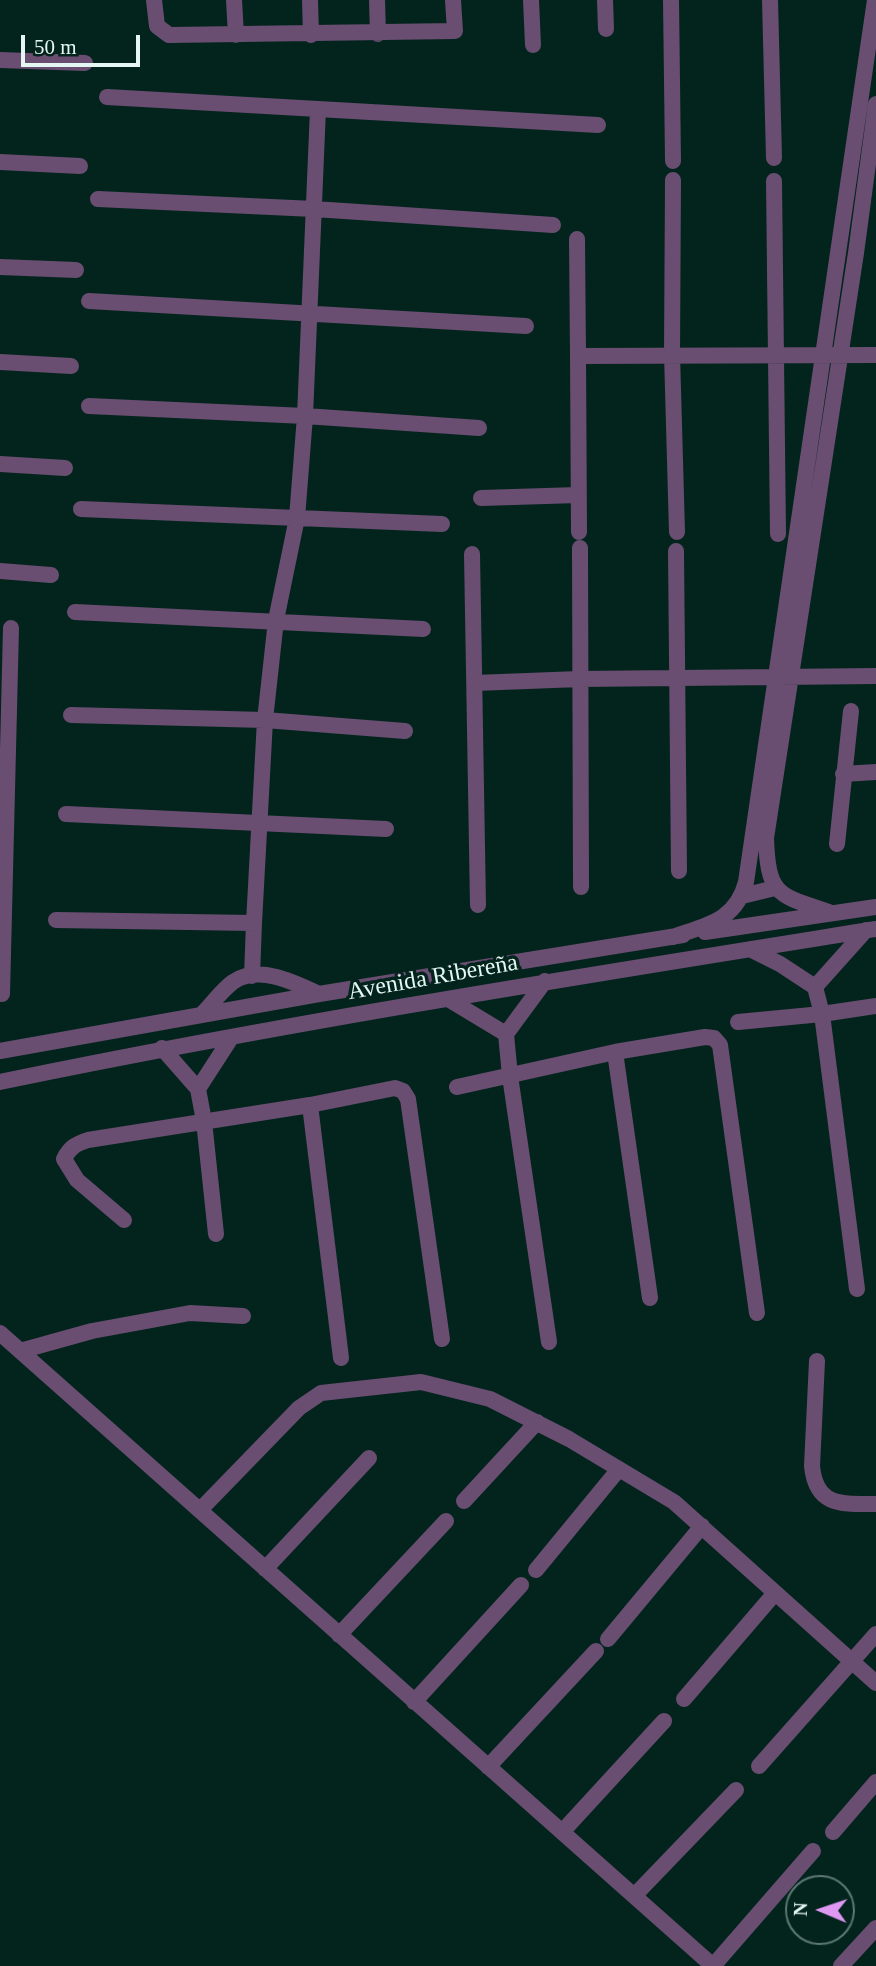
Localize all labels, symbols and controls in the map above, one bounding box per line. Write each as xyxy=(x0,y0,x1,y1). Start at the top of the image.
scale bar xyxy=(24,21,144,65)
text: 50 m xyxy=(34,35,77,59)
street label: Avenida Ribereña xyxy=(346,949,520,1007)
north arrow xyxy=(785,1875,855,1945)
text: N xyxy=(790,1902,811,1917)

